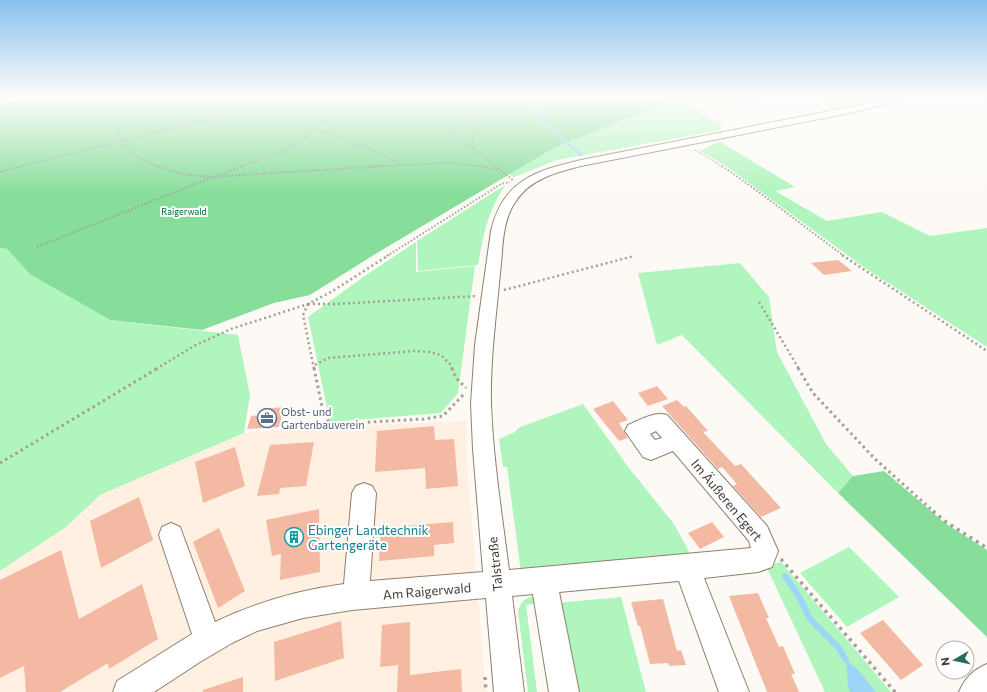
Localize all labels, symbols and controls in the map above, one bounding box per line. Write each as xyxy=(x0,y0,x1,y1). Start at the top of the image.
park label: Raigerwald xyxy=(161,206,207,217)
place label: Obst- und Gartenbauverein xyxy=(281,405,365,431)
office icon: Obst- und Gartenbauverein xyxy=(256,407,278,429)
street label: Im Äußeren Egert xyxy=(688,456,766,544)
place label: Ebinger Landtechnik Gartengeräte xyxy=(308,522,429,553)
building icon: Ebinger Landtechnik Gartengeräte xyxy=(283,526,305,548)
street label: Talstraße xyxy=(484,536,506,592)
street label: Am Raigerwald xyxy=(382,579,472,603)
north arrow xyxy=(935,640,975,680)
text: N xyxy=(938,657,952,667)

